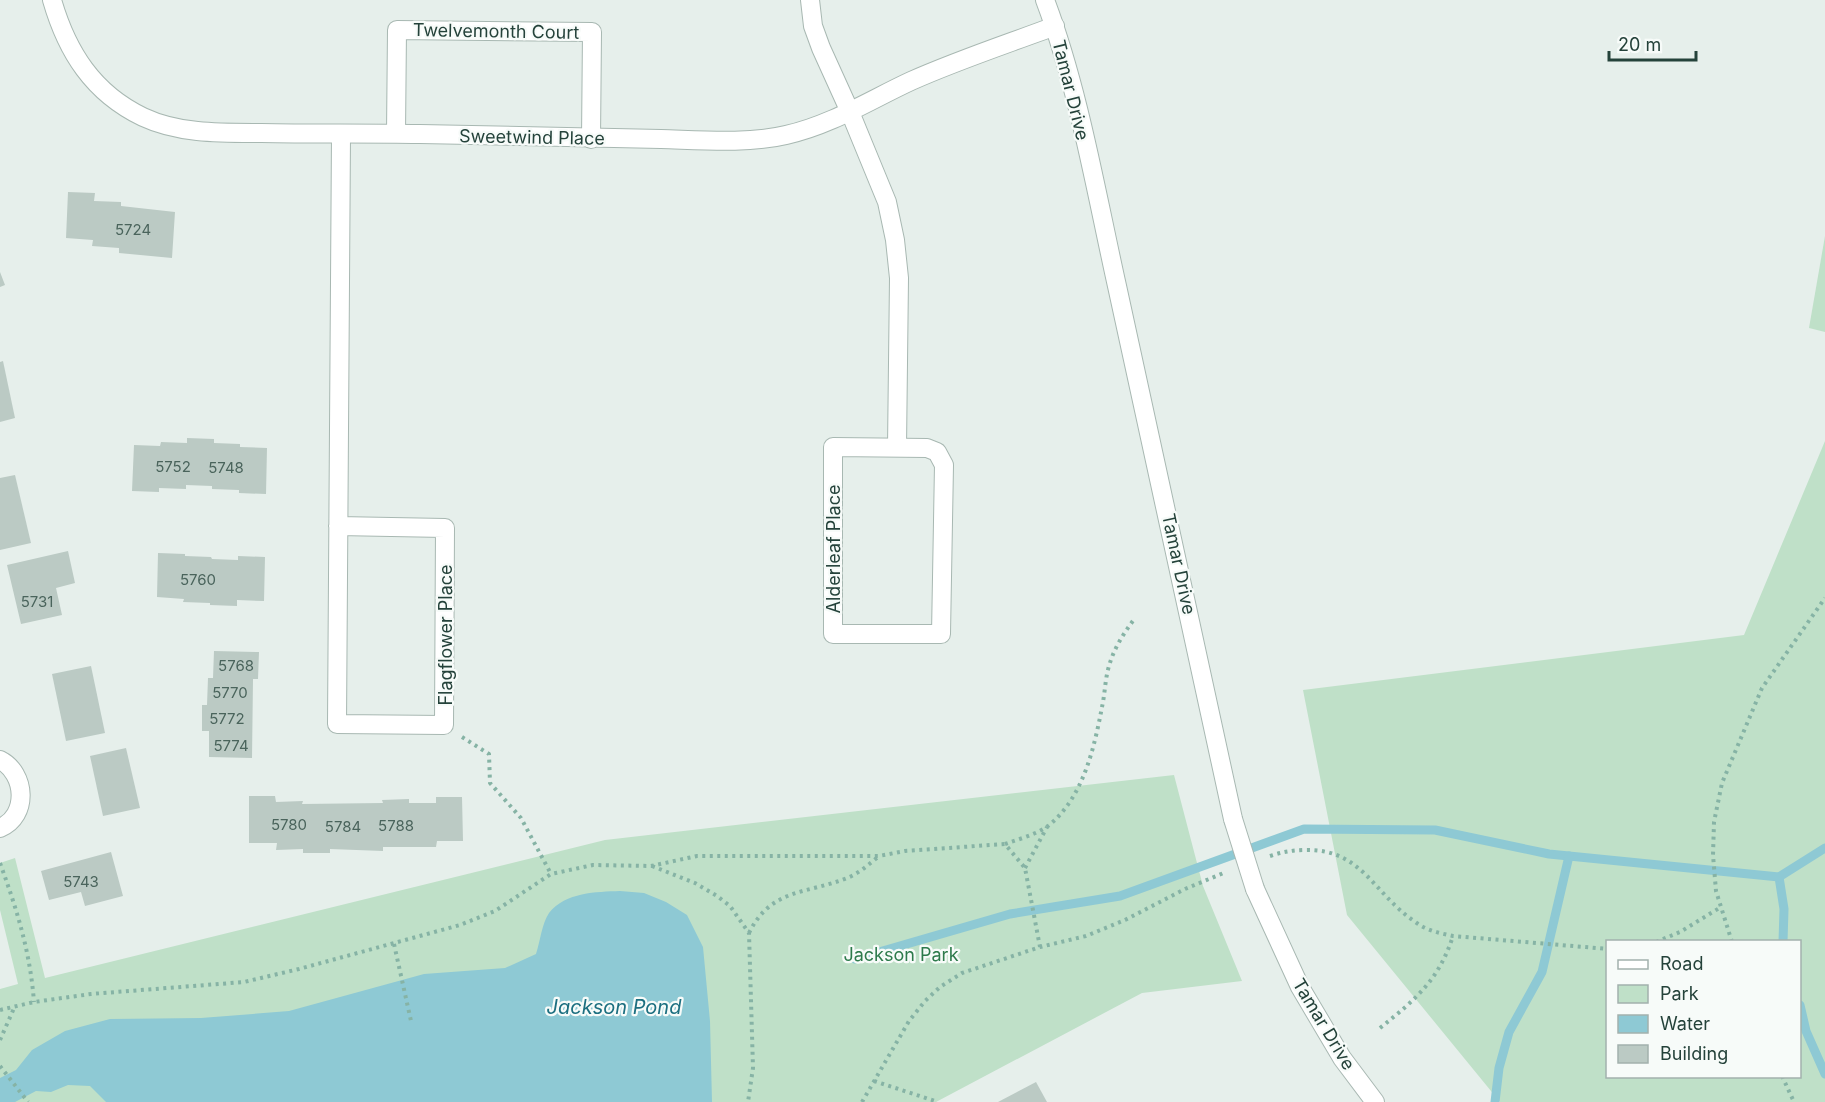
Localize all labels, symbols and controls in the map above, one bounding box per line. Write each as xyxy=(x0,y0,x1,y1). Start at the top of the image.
street label: Twelvemonth Court xyxy=(413,19,579,43)
scale bar xyxy=(1609,24,1696,62)
text: 20 m xyxy=(1618,34,1661,55)
street label: Tamar Drive xyxy=(1048,38,1094,142)
street label: Sweetwind Place xyxy=(459,125,605,149)
house number: 5724 xyxy=(115,220,151,239)
house number: 5752 xyxy=(155,457,191,476)
house number: 5748 xyxy=(208,458,244,477)
street label: Alderleaf Place xyxy=(823,485,844,613)
street label: Tamar Drive xyxy=(1158,512,1200,616)
street label: Flagflower Place xyxy=(435,564,456,706)
house number: 5760 xyxy=(180,570,216,589)
house number: 5731 xyxy=(21,592,53,611)
house number: 5768 xyxy=(218,656,254,675)
house number: 5770 xyxy=(212,683,248,702)
house number: 5772 xyxy=(209,709,245,728)
house number: 5774 xyxy=(213,736,249,755)
house number: 5780 xyxy=(271,815,307,834)
house number: 5788 xyxy=(378,816,414,835)
house number: 5784 xyxy=(325,817,361,836)
house number: 5743 xyxy=(63,872,99,891)
legend xyxy=(1606,940,1801,1078)
park label: Jackson Park xyxy=(843,944,959,965)
text: Road xyxy=(1660,953,1703,974)
street label: Tamar Drive xyxy=(1289,975,1359,1073)
text: Park xyxy=(1660,983,1699,1004)
water label: Jackson Pond xyxy=(547,995,682,1019)
text: Water xyxy=(1660,1013,1710,1034)
text: Building xyxy=(1660,1043,1728,1064)

